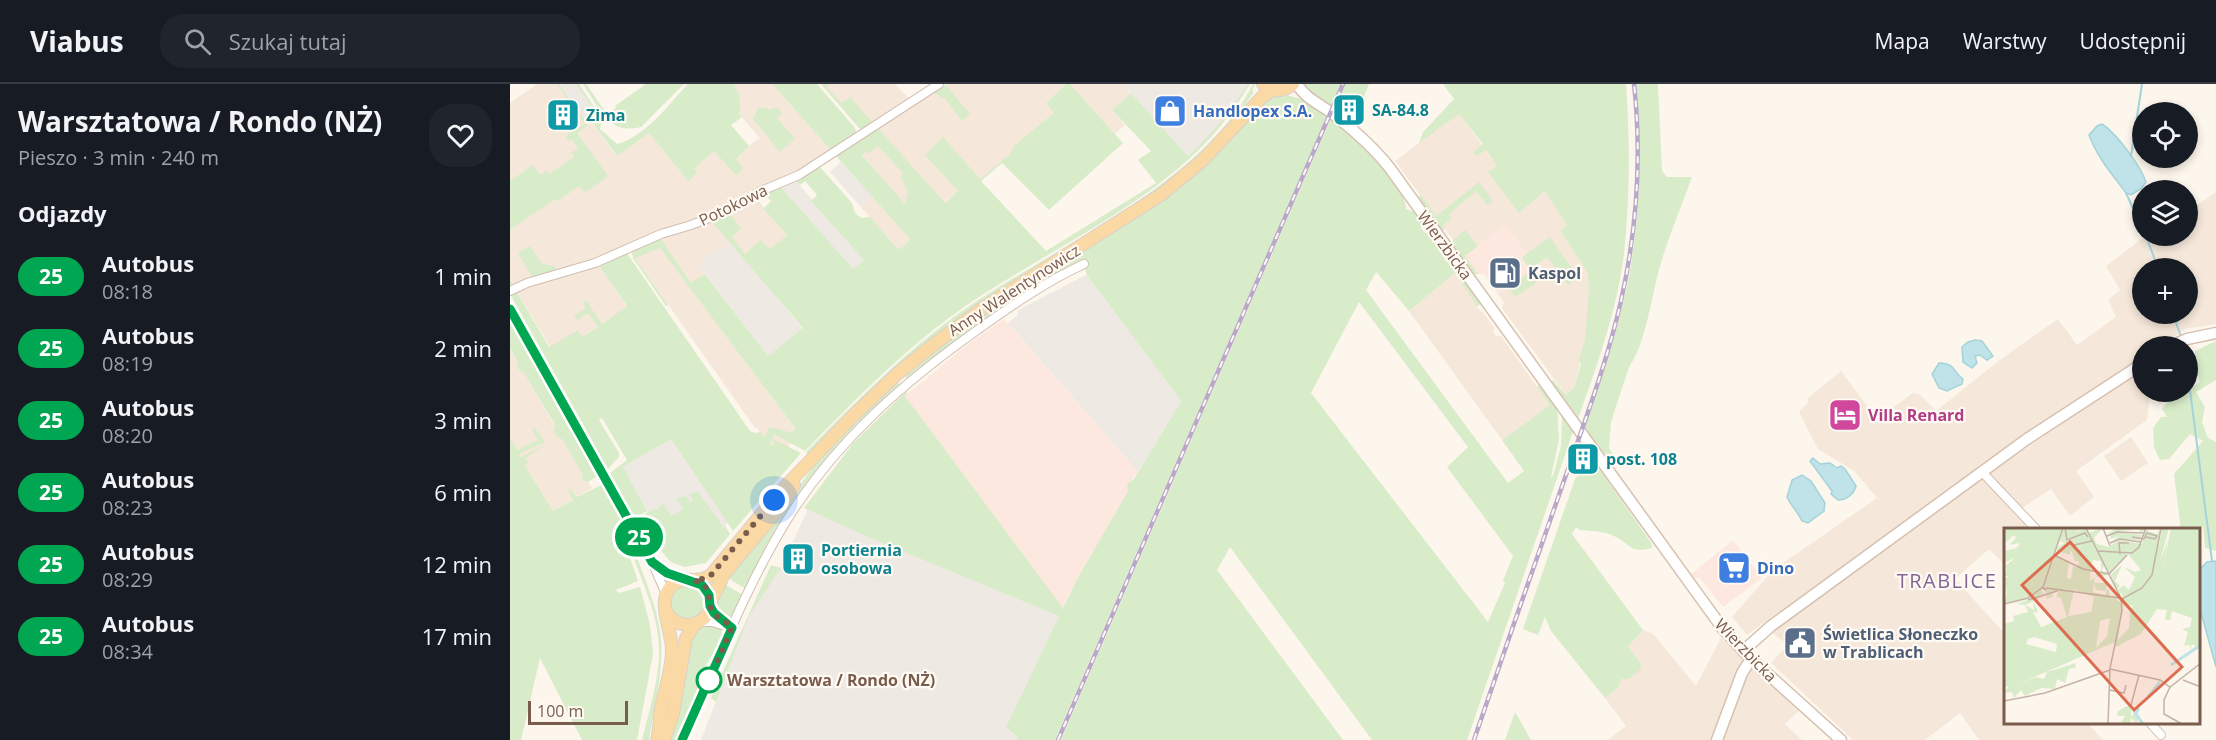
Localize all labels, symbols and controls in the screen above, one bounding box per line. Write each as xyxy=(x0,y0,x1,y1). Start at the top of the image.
search box xyxy=(160,14,580,68)
text: Viabus xyxy=(30,22,124,60)
icon: search xyxy=(181,25,214,58)
text: Szukaj tutaj xyxy=(229,26,347,56)
text: Mapa xyxy=(1875,27,1930,55)
text: Warstwy xyxy=(1963,27,2047,55)
text: Udostępnij xyxy=(2080,27,2186,55)
building icon: SA-84.8 xyxy=(1331,92,1367,128)
shop icon: Handlopex S.A. xyxy=(1152,93,1188,129)
building icon: Zima xyxy=(545,97,581,133)
place label: SA-84.8 xyxy=(1372,99,1429,121)
place label: Handlopex S.A. xyxy=(1193,100,1312,122)
text: Warsztatowa / Rondo (NŻ) xyxy=(18,102,382,140)
map controls xyxy=(2132,102,2198,402)
button: locate xyxy=(2132,102,2198,168)
button: heart xyxy=(429,104,492,167)
place label: Zima xyxy=(586,104,626,126)
text: Pieszo · 3 min · 240 m xyxy=(18,144,219,171)
street label: Potokowa xyxy=(695,179,771,231)
button: layers xyxy=(2132,180,2198,246)
text: Odjazdy xyxy=(18,198,107,228)
street label: Wierzbicka xyxy=(1412,206,1478,284)
street label: Anny Walentynowicz xyxy=(944,239,1084,341)
text: Autobus xyxy=(102,248,194,278)
fuel station icon: Kaspol xyxy=(1487,255,1523,291)
button: + xyxy=(2132,258,2198,324)
text: 1 min xyxy=(434,261,492,291)
text: 25 xyxy=(39,262,63,290)
place label: Kaspol xyxy=(1528,262,1581,284)
text: 08:18 xyxy=(102,278,153,305)
text: Autobus xyxy=(102,320,194,350)
text: 2 min xyxy=(434,333,492,363)
text: 25 xyxy=(39,334,63,362)
button: − xyxy=(2132,336,2198,402)
text: 08:19 xyxy=(102,350,153,377)
text: Autobus xyxy=(102,392,194,422)
hotel icon: Villa Renard xyxy=(1827,397,1863,433)
place label: Villa Renard xyxy=(1868,404,1964,426)
text: 3 min xyxy=(434,405,492,435)
text: 25 xyxy=(39,406,63,434)
text: 08:20 xyxy=(102,422,153,449)
building icon: post. 108 xyxy=(1565,441,1601,477)
place label: post. 108 xyxy=(1606,448,1677,470)
text: Autobus xyxy=(102,464,194,494)
text: 6 min xyxy=(434,477,492,507)
text: 25 xyxy=(39,478,63,506)
your location xyxy=(759,485,789,515)
text: 08:23 xyxy=(102,494,153,521)
line badge: 25 xyxy=(612,518,666,556)
text: 25 xyxy=(627,523,651,551)
inset map xyxy=(2004,528,2201,725)
text: Autobus xyxy=(102,536,194,566)
place label: Portiernia osobowa xyxy=(821,539,902,579)
building icon: Portiernia osobowa xyxy=(780,541,816,577)
text: 12 min xyxy=(422,549,492,579)
text: 25 xyxy=(39,550,63,578)
supermarket icon: Dino xyxy=(1716,550,1752,586)
place label: Dino xyxy=(1757,557,1794,579)
text: 08:29 xyxy=(102,566,153,593)
district label: TRABLICE xyxy=(1897,567,1997,594)
text: Autobus xyxy=(102,608,194,638)
street label: Wierzbicka xyxy=(1710,613,1782,687)
text: 17 min xyxy=(422,621,492,651)
text: 25 xyxy=(39,622,63,650)
place label: Świetlica Słoneczko w Trablicach xyxy=(1823,623,1978,663)
public building icon: Świetlica Słoneczko w Trablicach xyxy=(1782,625,1818,661)
text: 08:34 xyxy=(102,638,153,665)
marker: Warsztatowa / Rondo (NŻ) xyxy=(696,667,722,693)
place label: Warsztatowa / Rondo (NŻ) xyxy=(727,669,935,691)
scale bar xyxy=(528,698,628,726)
text: 100 m xyxy=(537,700,583,722)

